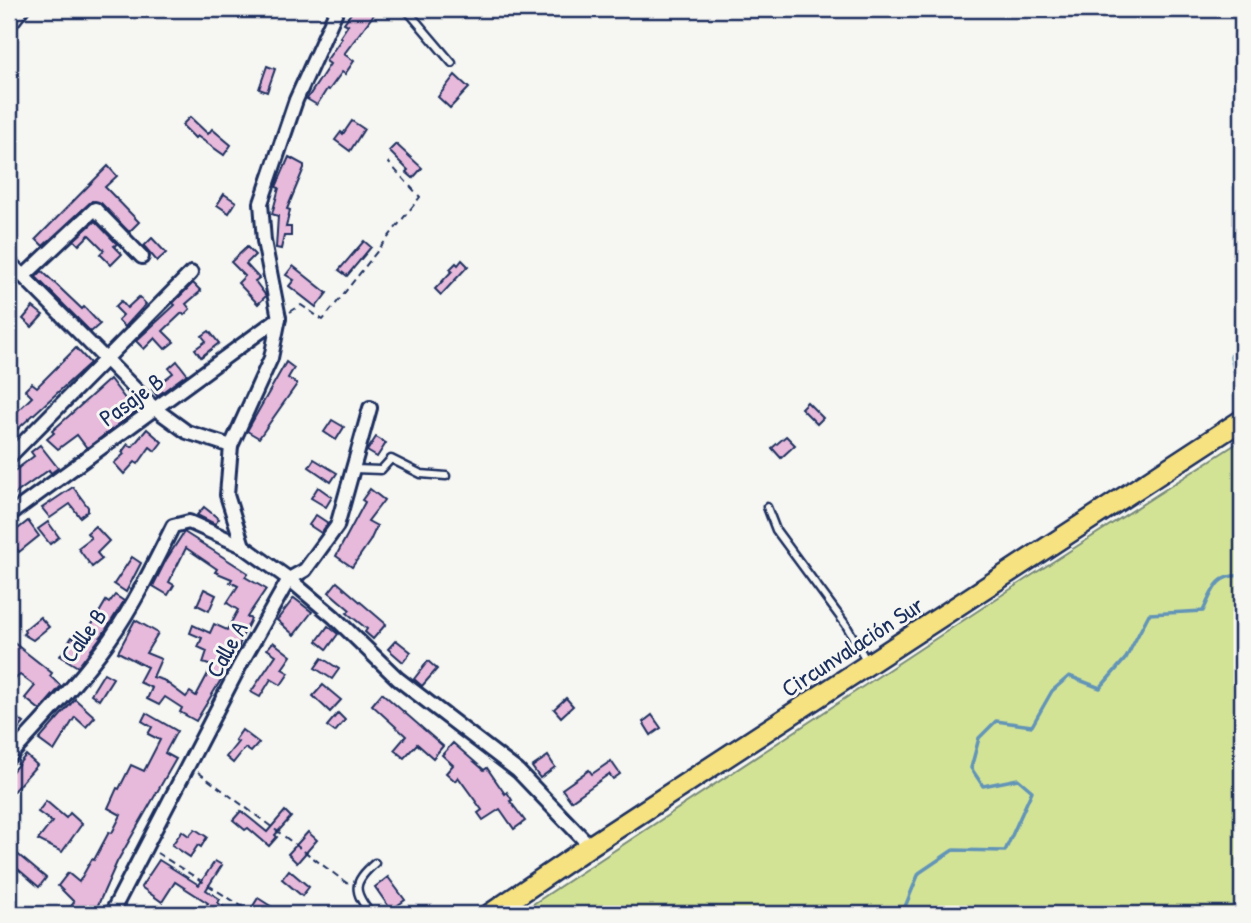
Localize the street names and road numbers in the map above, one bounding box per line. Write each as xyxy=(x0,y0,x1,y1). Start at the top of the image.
street label: Pasaje B xyxy=(92,365,170,433)
street label: Circunvalación Sur xyxy=(775,588,929,704)
street label: Calle B xyxy=(52,601,114,669)
street label: Calle A xyxy=(198,615,255,683)

